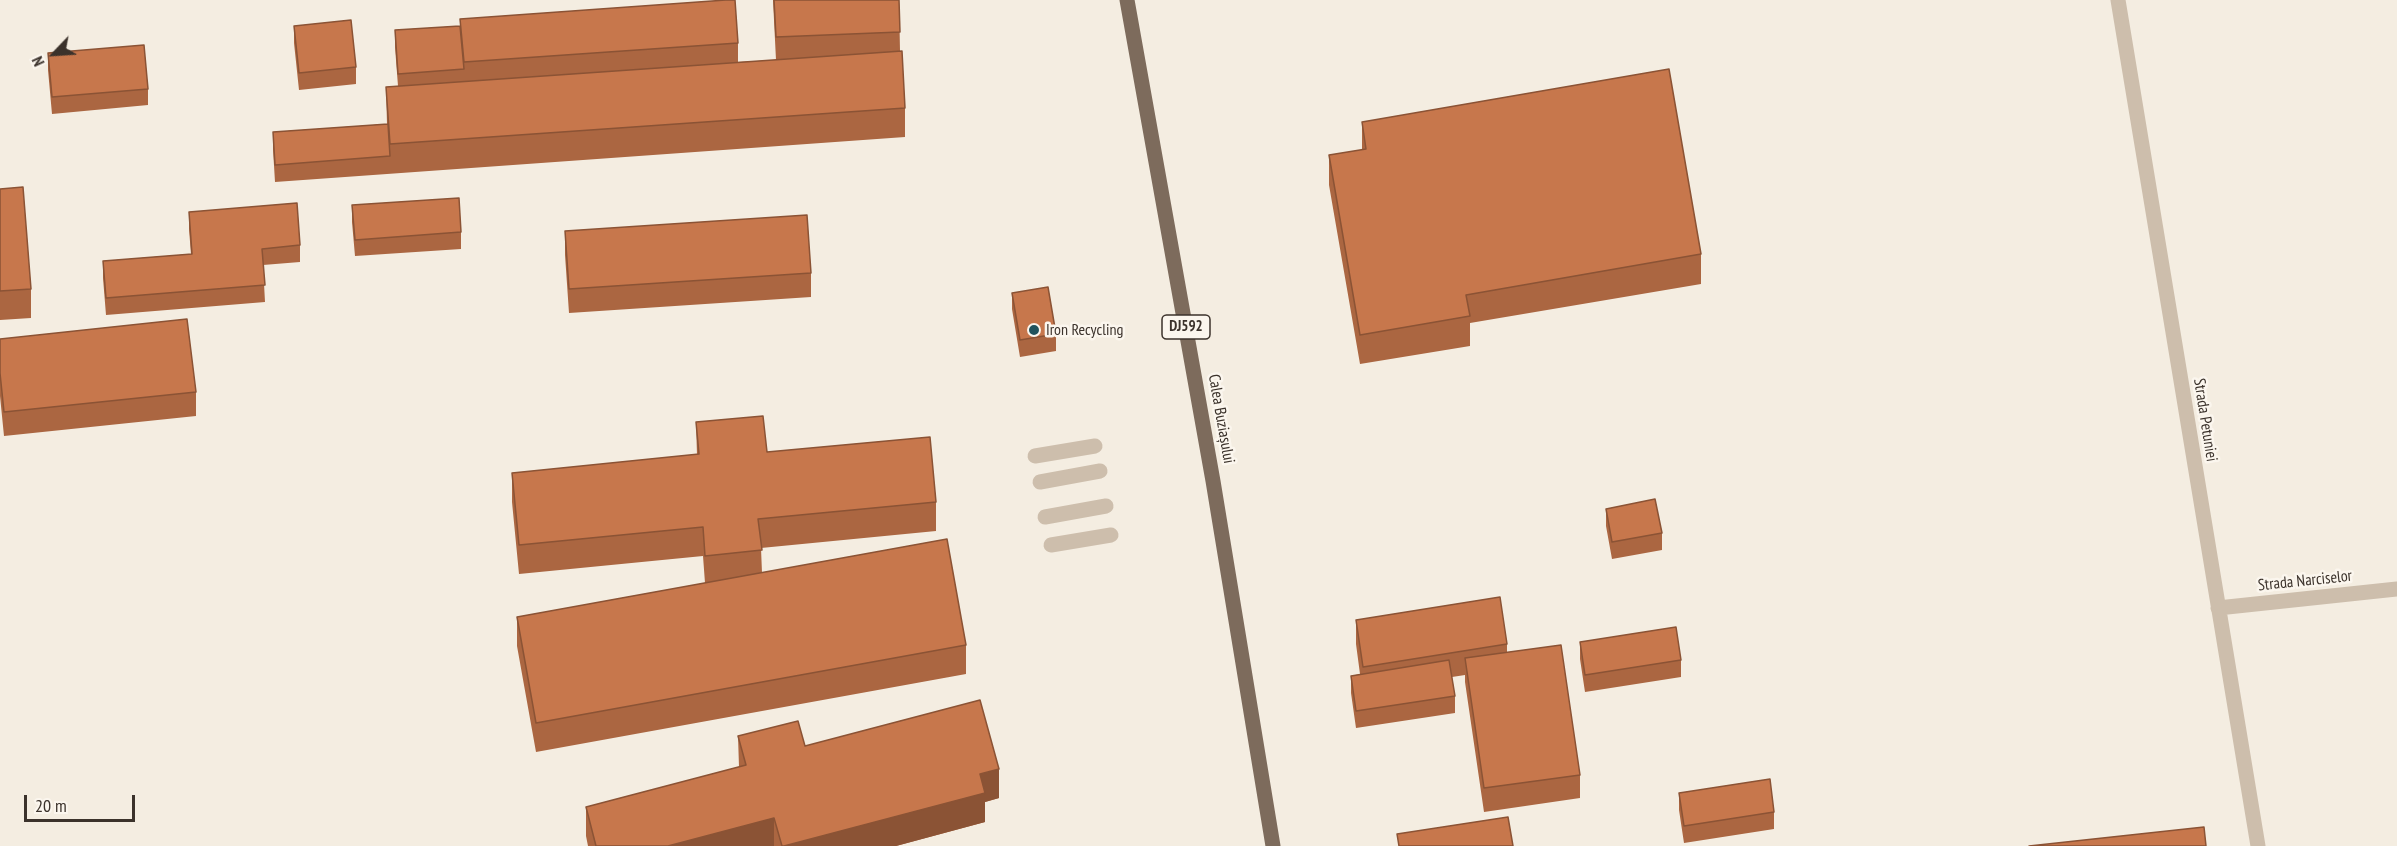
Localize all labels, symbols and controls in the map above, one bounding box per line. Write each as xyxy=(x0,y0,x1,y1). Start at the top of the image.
north arrow xyxy=(24,24,84,84)
text: N xyxy=(27,53,49,70)
road number: DJ592 xyxy=(1162,315,1210,339)
place label: Iron Recycling xyxy=(1046,320,1123,340)
marker: Iron Recycling xyxy=(1027,323,1041,337)
street label: Calea Buziașului xyxy=(1204,373,1238,465)
street label: Strada Petuniei xyxy=(2189,377,2221,463)
street label: Strada Narciselor xyxy=(2257,567,2353,595)
scale bar xyxy=(27,783,138,821)
text: 20 m xyxy=(35,794,67,817)

